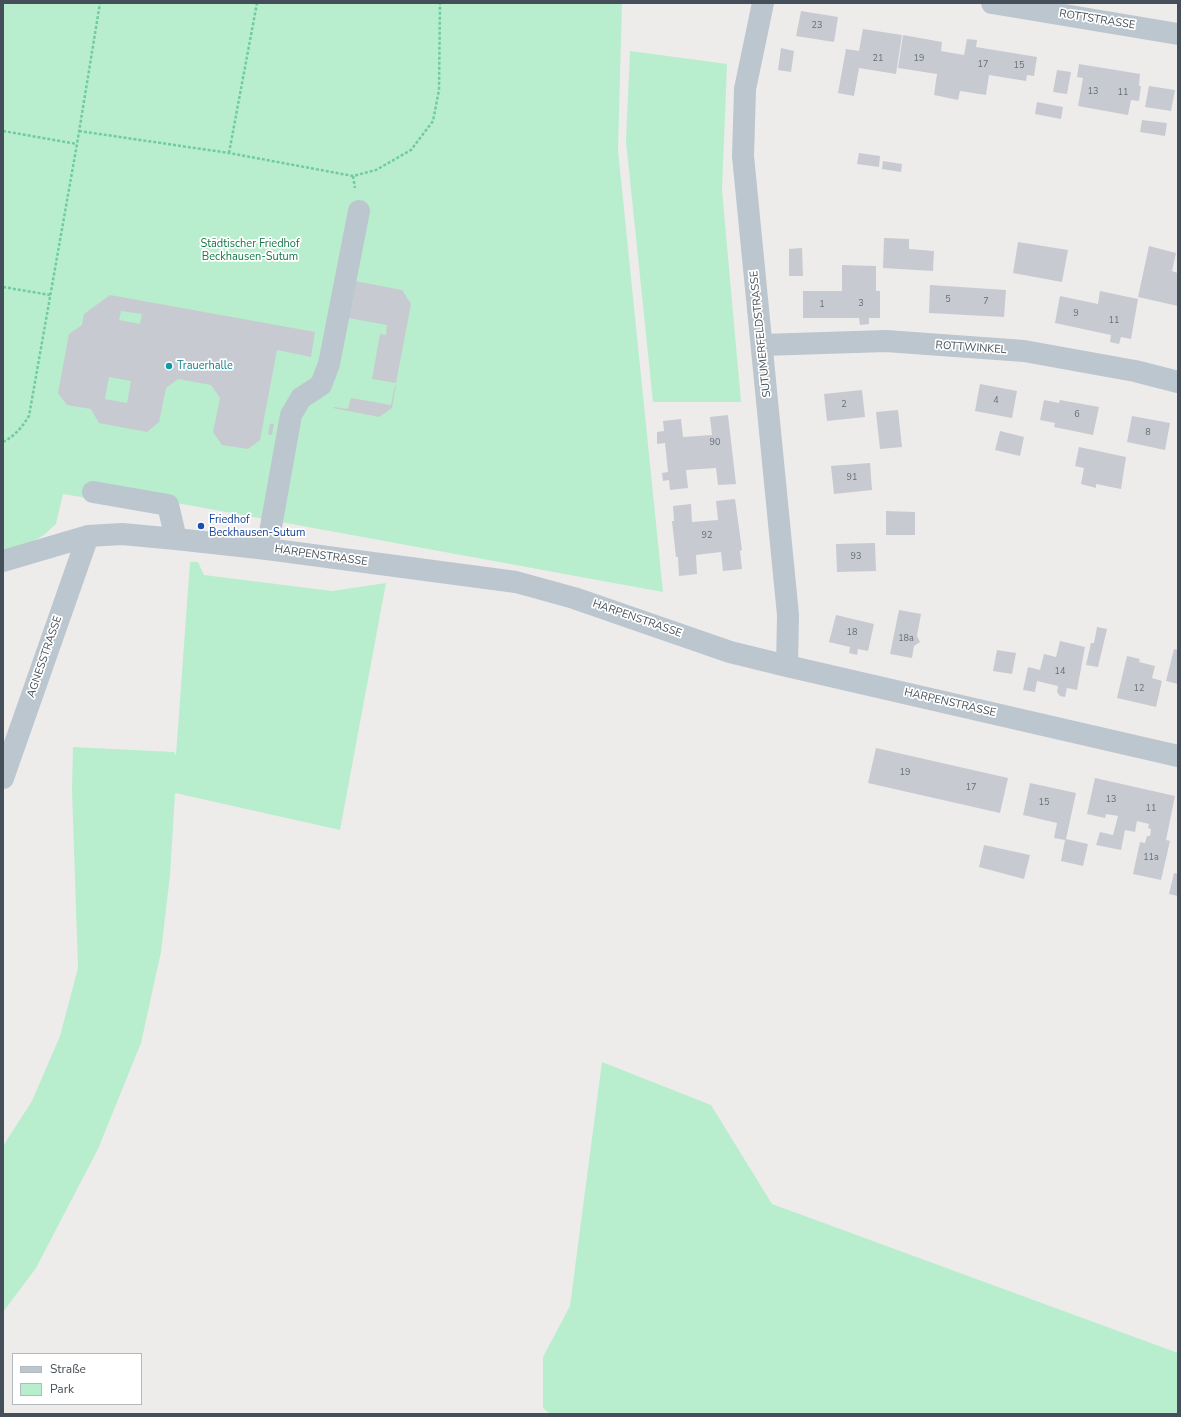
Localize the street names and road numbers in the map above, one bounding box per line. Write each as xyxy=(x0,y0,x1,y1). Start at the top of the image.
street label: ROTTSTRASSE xyxy=(1058,7,1136,33)
street label: SUTUMERFELDSTRASSE xyxy=(748,270,774,398)
street label: ROTTWINKEL xyxy=(935,339,1007,357)
street label: HARPENSTRASSE xyxy=(274,543,368,569)
street label: HARPENSTRASSE xyxy=(591,598,683,640)
street label: AGNESSTRASSE xyxy=(25,614,65,700)
street label: HARPENSTRASSE xyxy=(903,686,997,720)

